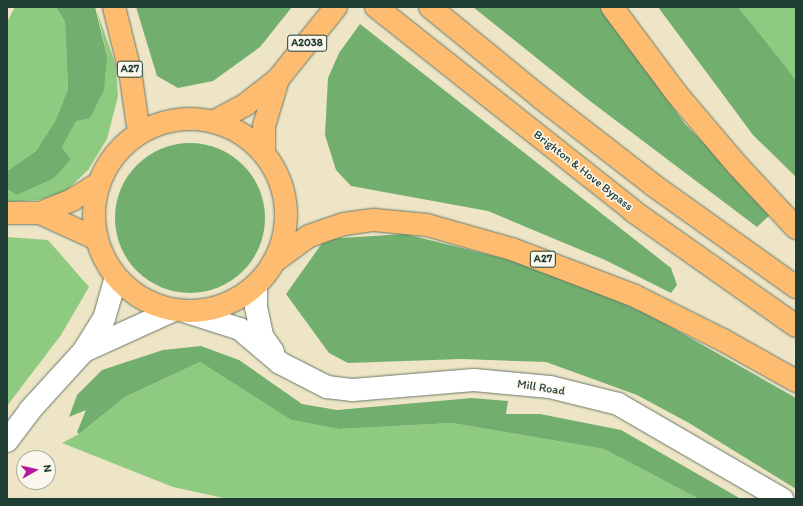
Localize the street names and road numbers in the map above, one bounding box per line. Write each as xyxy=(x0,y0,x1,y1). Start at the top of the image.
road number: A2038 xyxy=(287,34,327,52)
road number: A27 xyxy=(116,60,144,78)
street label: Brighton & Hove Bypass xyxy=(530,128,636,214)
road number: A27 xyxy=(529,250,557,268)
street label: Mill Road xyxy=(516,377,566,399)

